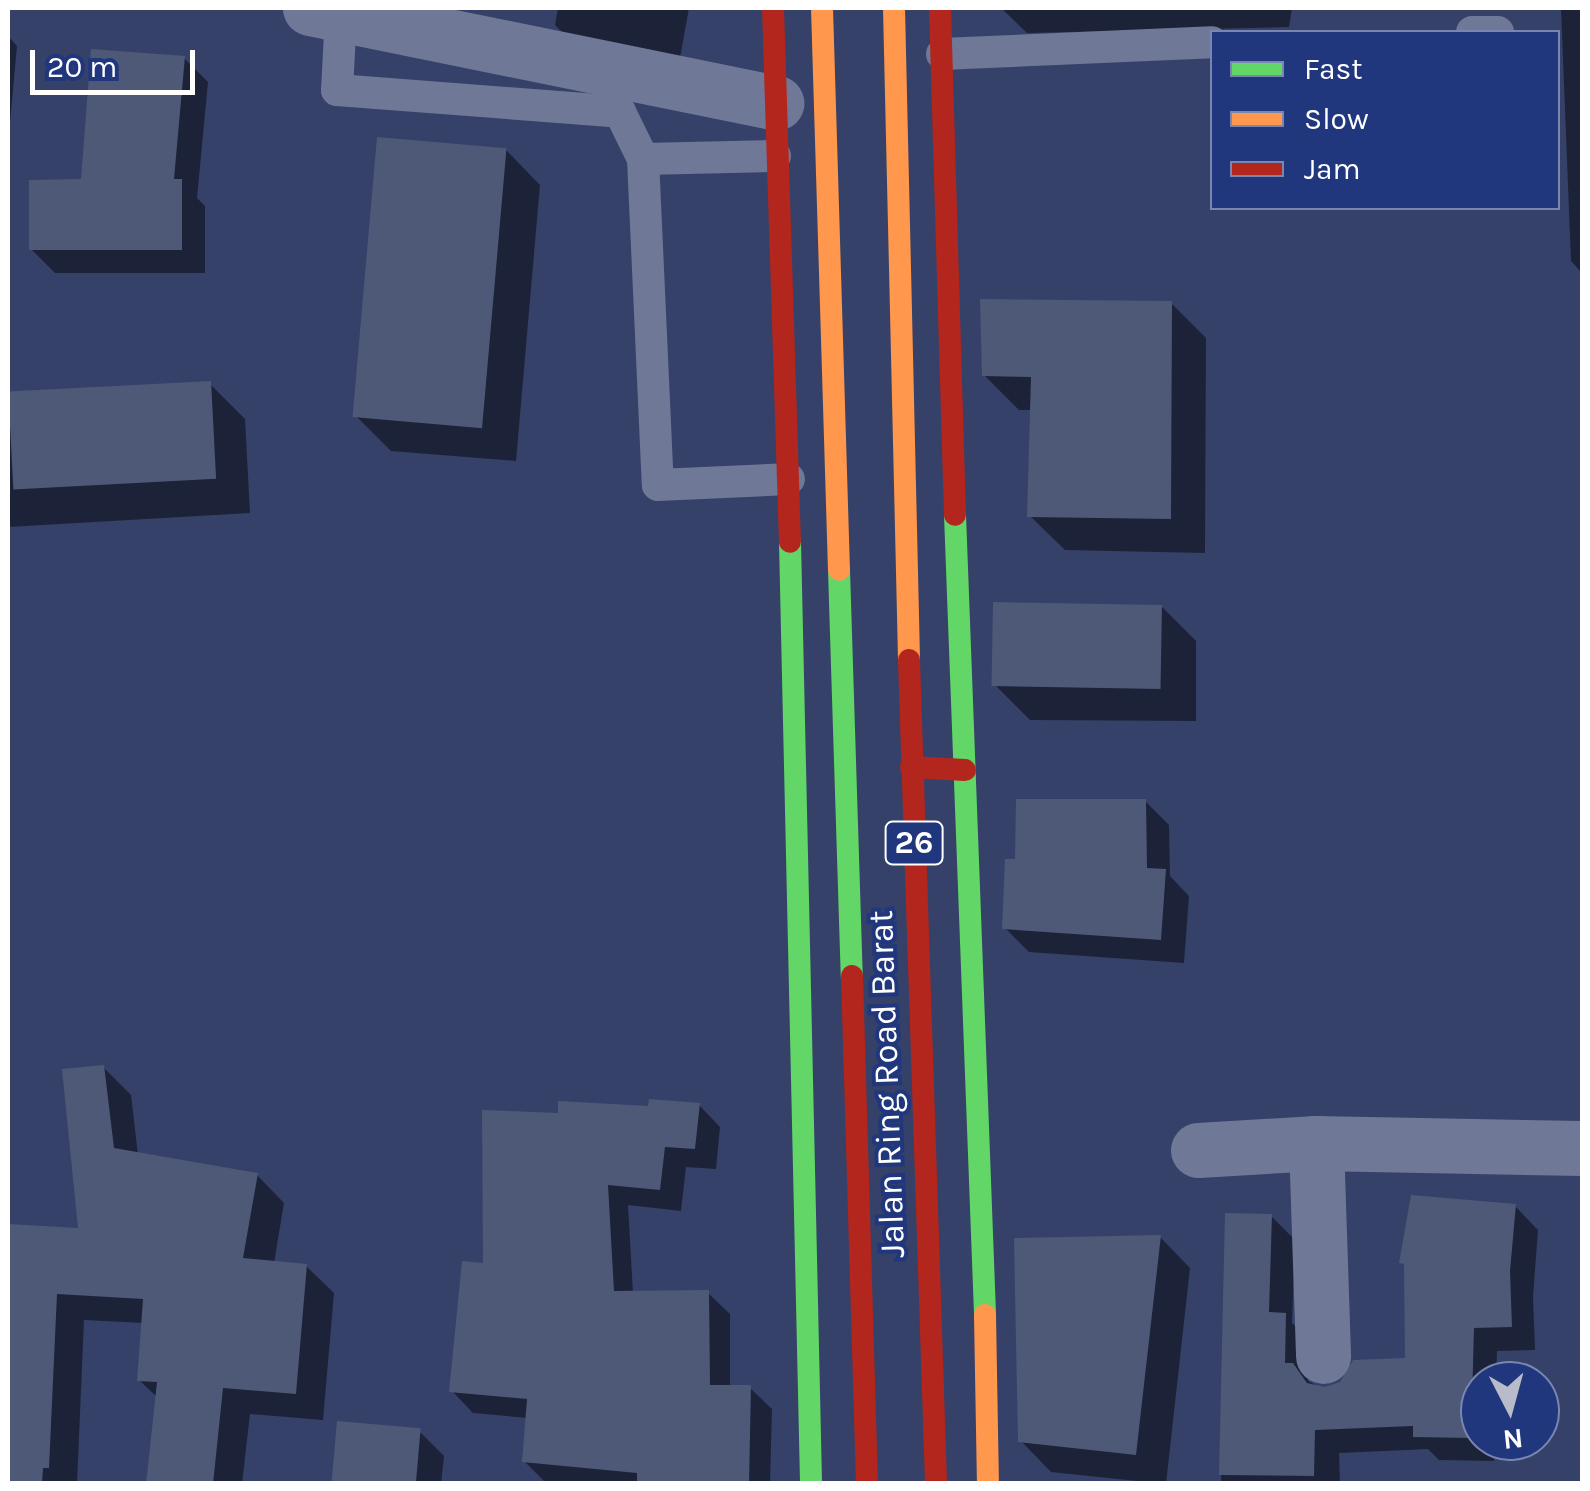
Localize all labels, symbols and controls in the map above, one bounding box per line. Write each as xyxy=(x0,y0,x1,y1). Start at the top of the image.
scale bar xyxy=(35,30,200,92)
legend xyxy=(1210,30,1560,210)
text: 20 m xyxy=(47,49,117,85)
text: Fast xyxy=(1304,51,1363,87)
text: Slow xyxy=(1304,101,1369,137)
text: Jam xyxy=(1304,151,1361,187)
road number: 26 xyxy=(884,816,944,870)
street label: Jalan Ring Road Barat xyxy=(860,909,914,1259)
north arrow xyxy=(1460,1361,1560,1461)
text: N xyxy=(1501,1422,1525,1457)

